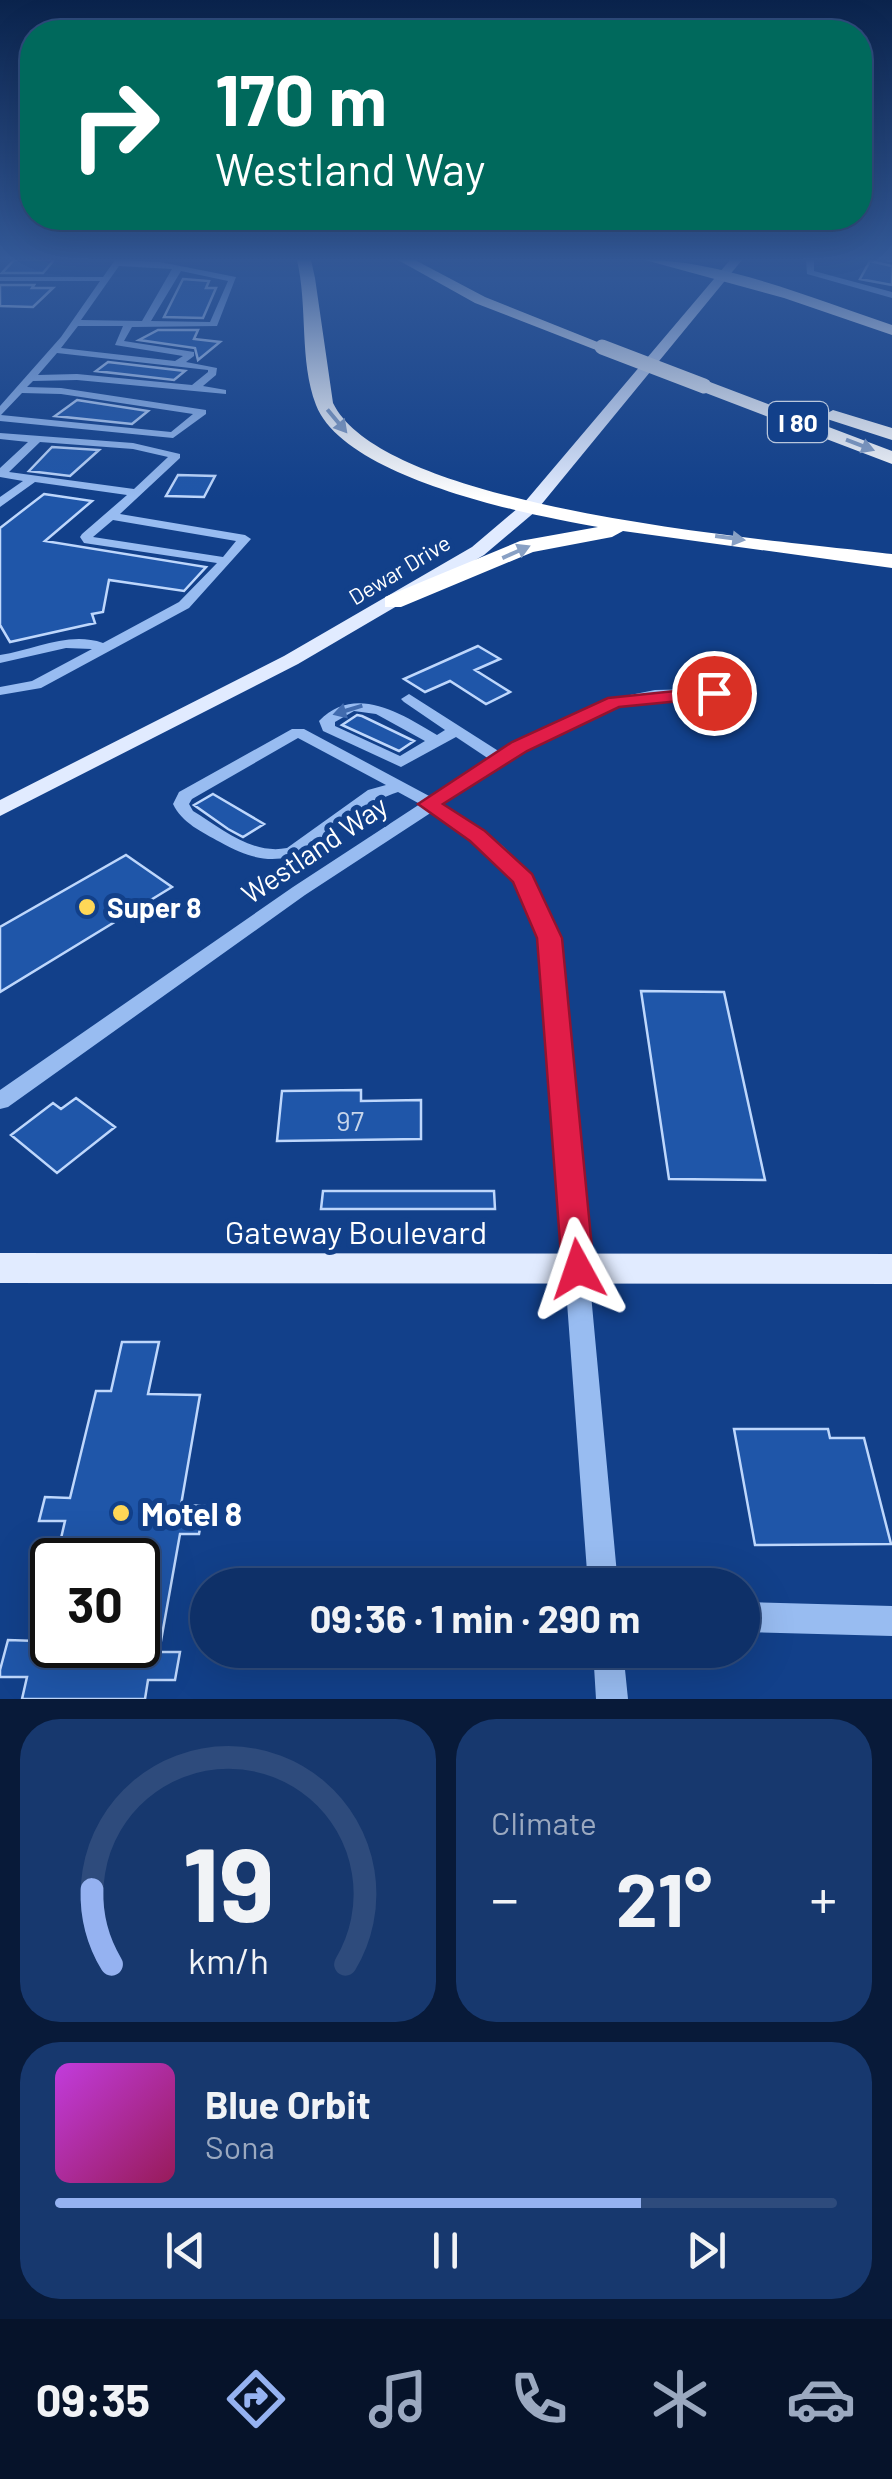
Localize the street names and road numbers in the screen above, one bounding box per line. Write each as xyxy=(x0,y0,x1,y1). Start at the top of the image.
road number: I 80 xyxy=(768,402,828,442)
street label: Dewar Drive xyxy=(344,529,454,609)
street label: Westland Way xyxy=(235,788,393,910)
street label: Gateway Boulevard xyxy=(225,1212,487,1250)

